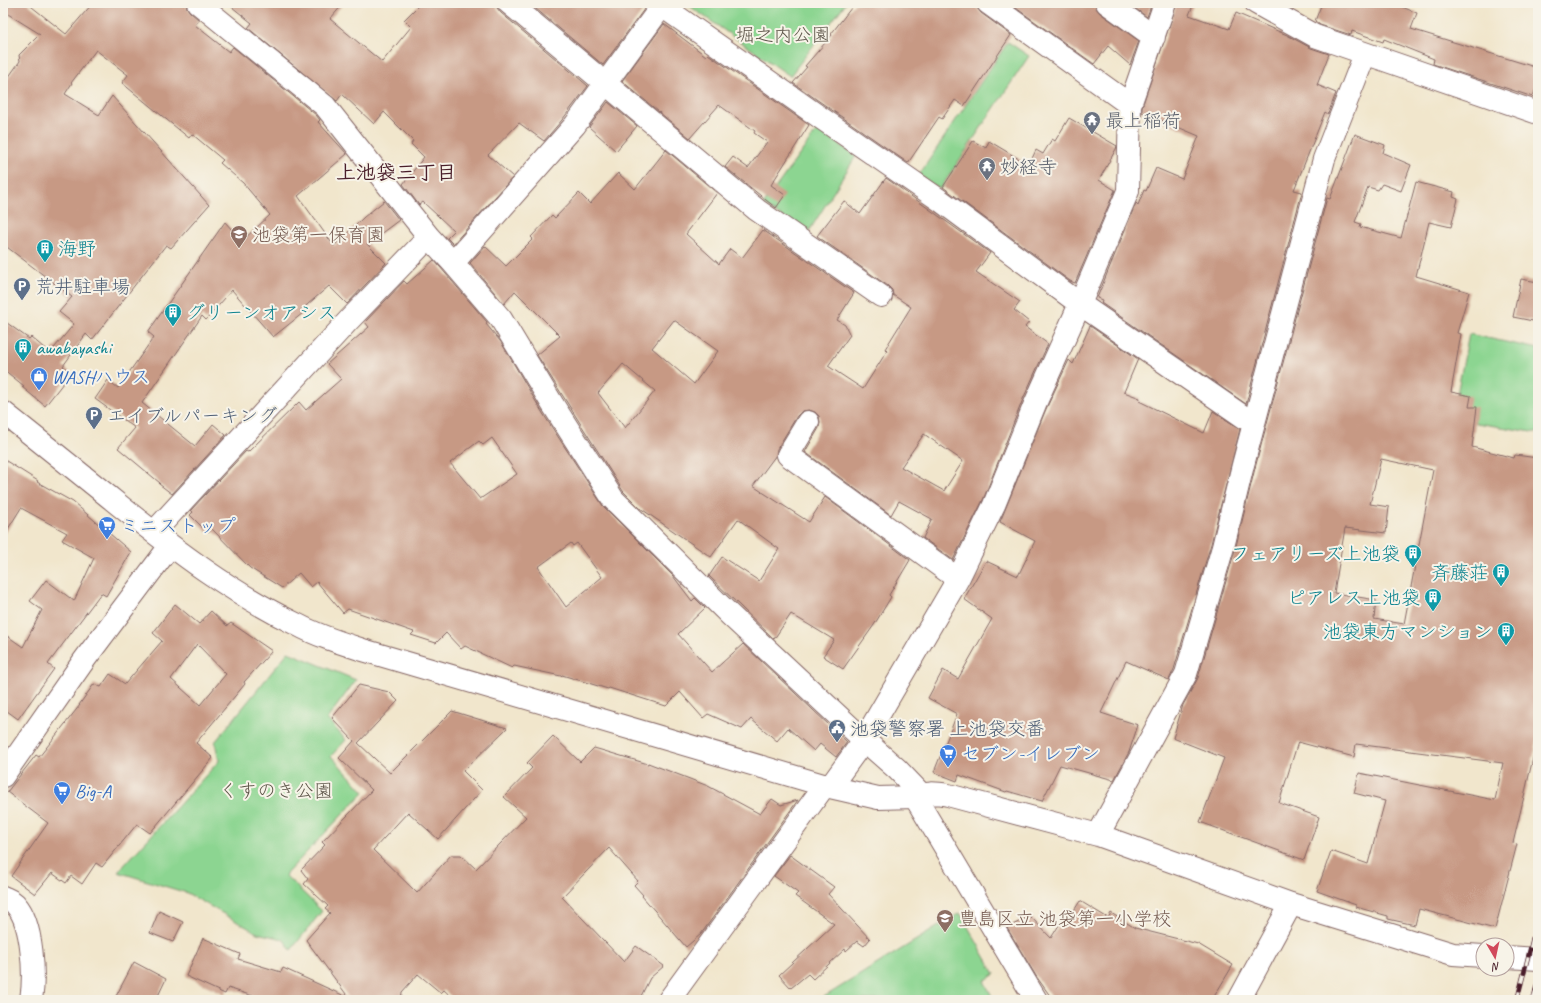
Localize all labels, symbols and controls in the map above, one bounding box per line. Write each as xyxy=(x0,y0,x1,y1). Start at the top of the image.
park label: 堀之内公園 xyxy=(735,23,831,47)
place label: 最上稲荷 xyxy=(1105,109,1181,133)
temple icon: 最上稲荷 xyxy=(1082,110,1102,135)
place label: 妙経寺 xyxy=(1000,155,1057,179)
temple icon: 妙経寺 xyxy=(977,156,997,181)
district label: 上池袋三丁目 xyxy=(336,160,456,185)
place label: 池袋第一保育園 xyxy=(252,223,385,247)
school or university icon: 池袋第一保育園 xyxy=(229,224,249,249)
place label: 海野 xyxy=(58,237,96,261)
building icon: 海野 xyxy=(35,238,55,263)
place label: 荒井駐車場 xyxy=(35,275,130,299)
parking icon: 荒井駐車場 xyxy=(12,276,32,301)
place label: グリーンオアシス xyxy=(186,301,336,325)
building icon: グリーンオアシス xyxy=(163,302,183,327)
place label: awabayashi xyxy=(36,336,113,360)
building icon: awabayashi xyxy=(13,337,33,362)
place label: WASHハウス xyxy=(52,365,150,389)
shop icon: WASHハウス xyxy=(29,366,49,391)
place label: エイブルパーキング xyxy=(107,404,277,428)
parking icon: エイブルパーキング xyxy=(84,405,104,430)
place label: ミニストップ xyxy=(120,514,236,538)
supermarket icon: ミニストップ xyxy=(97,515,117,540)
place label: フェアリーズ上池袋 xyxy=(1231,542,1400,566)
building icon: フェアリーズ上池袋 xyxy=(1403,543,1423,568)
place label: 斉藤荘 xyxy=(1431,561,1488,585)
building icon: 斉藤荘 xyxy=(1491,562,1511,587)
place label: ピアレス上池袋 xyxy=(1287,586,1420,610)
building icon: ピアレス上池袋 xyxy=(1423,587,1443,612)
place label: 池袋東方マンション xyxy=(1323,620,1493,644)
building icon: 池袋東方マンション xyxy=(1496,621,1516,646)
place label: 池袋警察署 上池袋交番 xyxy=(850,717,1045,741)
public building icon: 池袋警察署 上池袋交番 xyxy=(827,718,847,743)
place label: セブン-イレブン xyxy=(961,742,1100,766)
supermarket icon: セブン-イレブン xyxy=(938,743,958,768)
place label: Big-A xyxy=(75,779,113,803)
park label: くすのき公園 xyxy=(219,779,333,803)
supermarket icon: Big-A xyxy=(52,780,72,805)
place label: 豊島区立 池袋第一小学校 xyxy=(958,907,1172,931)
school or university icon: 豊島区立 池袋第一小学校 xyxy=(935,908,955,933)
north arrow xyxy=(1475,937,1515,977)
text: N xyxy=(1490,959,1501,975)

